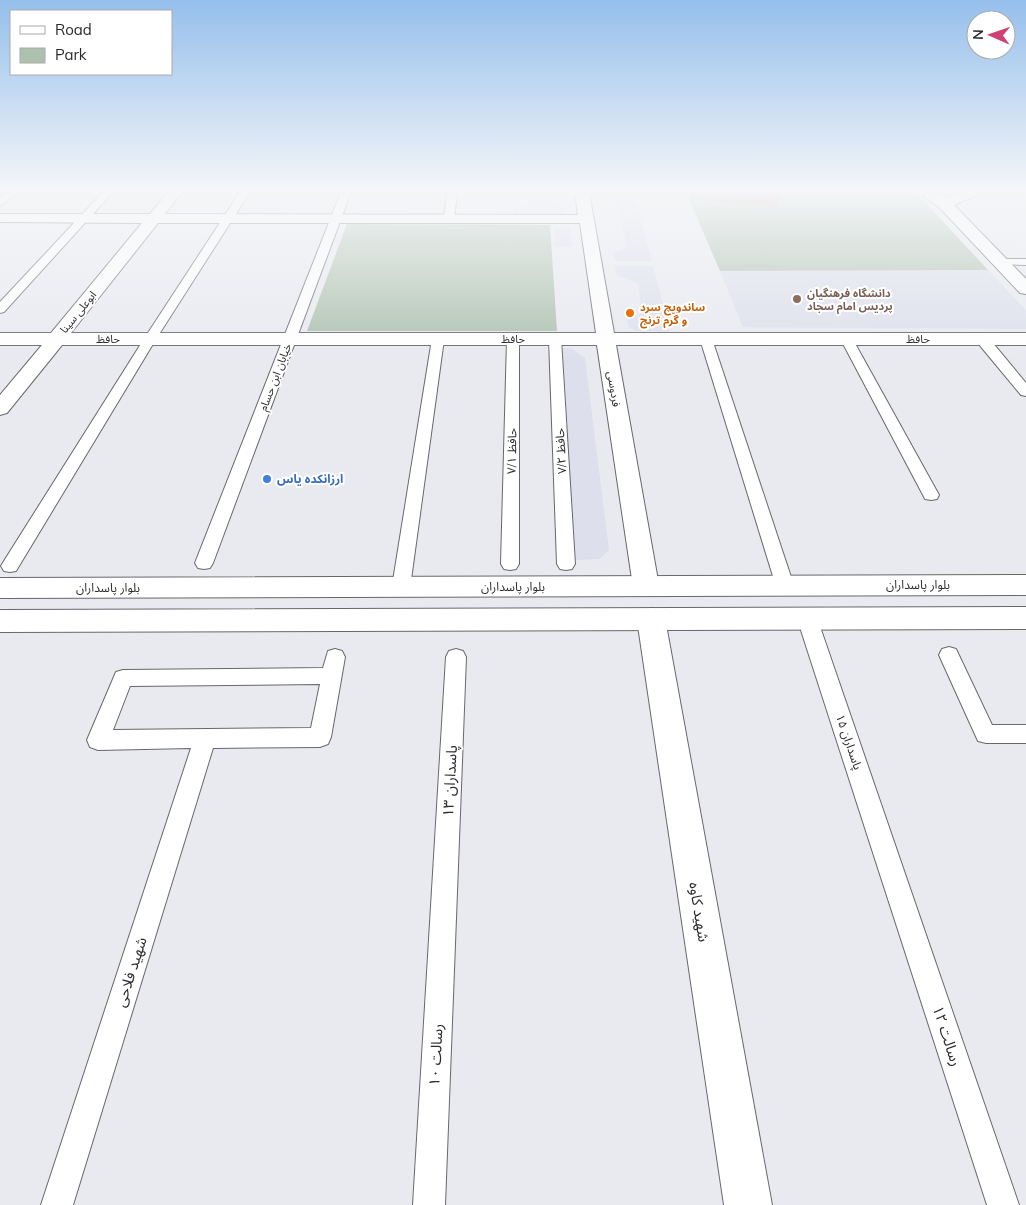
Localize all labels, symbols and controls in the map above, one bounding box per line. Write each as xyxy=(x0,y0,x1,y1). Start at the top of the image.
legend xyxy=(10,10,172,75)
north arrow xyxy=(966,10,1016,60)
text: Road xyxy=(55,20,92,39)
text: N xyxy=(969,29,987,40)
text: Park xyxy=(55,45,87,64)
place label: دانشگاه فرهنگیان پردیس امام سجاد xyxy=(807,286,893,315)
street label: ابوعلی سینا xyxy=(57,288,99,336)
marker: دانشگاه فرهنگیان پردیس امام سجاد xyxy=(791,293,803,305)
place label: ساندویچ سرد و گرم ترنج xyxy=(640,300,705,329)
marker: ساندویچ سرد و گرم ترنج xyxy=(624,307,636,319)
street label: حافظ xyxy=(96,332,120,346)
street label: حافظ xyxy=(501,332,525,346)
street label: حافظ xyxy=(906,332,930,346)
street label: خیابان ابن حسام xyxy=(256,341,295,413)
street label: فردوسی xyxy=(604,370,624,408)
street label: حافظ ۷/۱ xyxy=(504,428,519,474)
street label: حافظ ۷/۲ xyxy=(552,428,569,474)
place label: ارزانکده یاس xyxy=(277,471,343,486)
marker: ارزانکده یاس xyxy=(261,473,273,485)
street label: بلوار پاسداران xyxy=(886,577,950,593)
street label: بلوار پاسداران xyxy=(481,579,545,595)
street label: بلوار پاسداران xyxy=(76,580,140,596)
street label: پاسداران ۱۵ xyxy=(832,712,866,772)
street label: پاسداران ۱۳ xyxy=(438,744,462,818)
street label: شهید کاوه xyxy=(685,881,714,943)
street label: شهید فلاحی xyxy=(110,934,151,1009)
street label: رسالت ۱۲ xyxy=(929,1003,966,1069)
street label: رسالت ۱۰ xyxy=(424,1023,447,1087)

